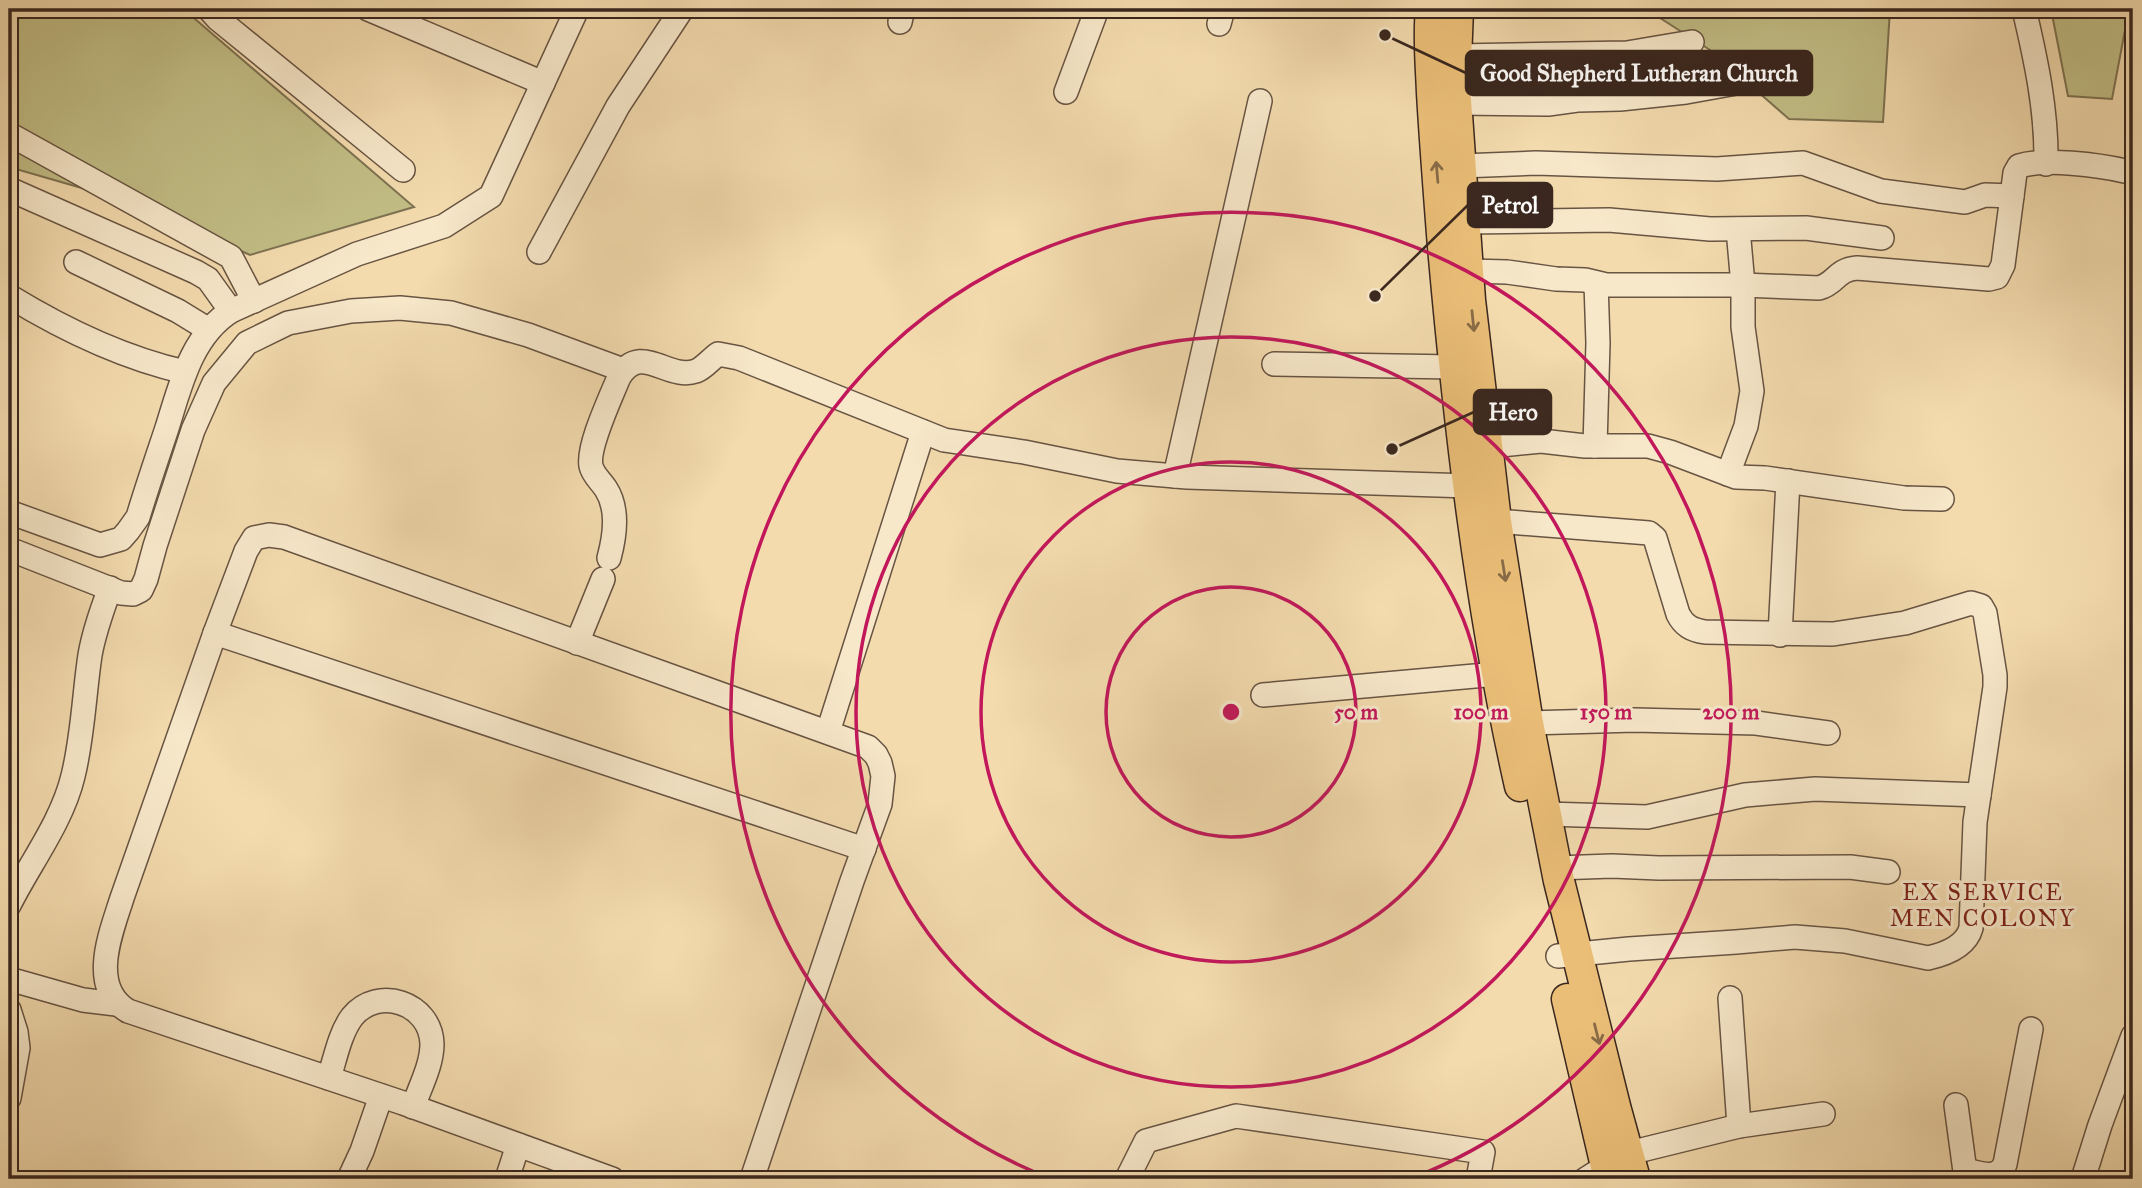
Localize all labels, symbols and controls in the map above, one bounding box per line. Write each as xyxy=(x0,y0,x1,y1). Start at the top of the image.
callout: Good Shepherd Lutheran Church xyxy=(1466,51,1812,95)
text: Good Shepherd Lutheran Church xyxy=(1480,59,1798,88)
one-way arrow xyxy=(1430,161,1443,183)
callout: Petrol xyxy=(1468,183,1552,227)
text: Petrol xyxy=(1482,191,1539,219)
one-way arrow xyxy=(1466,309,1479,332)
callout: Hero xyxy=(1474,390,1551,434)
text: Hero xyxy=(1488,398,1538,426)
one-way arrow xyxy=(1497,559,1510,582)
text: 50 m xyxy=(1334,699,1378,725)
text: 100 m xyxy=(1454,699,1509,725)
text: 150 m xyxy=(1580,699,1632,725)
text: 200 m xyxy=(1703,699,1760,725)
centre of rings xyxy=(1219,700,1243,724)
district label: EX SERVICE MEN COLONY xyxy=(1890,878,2076,932)
one-way arrow xyxy=(1591,1022,1604,1045)

